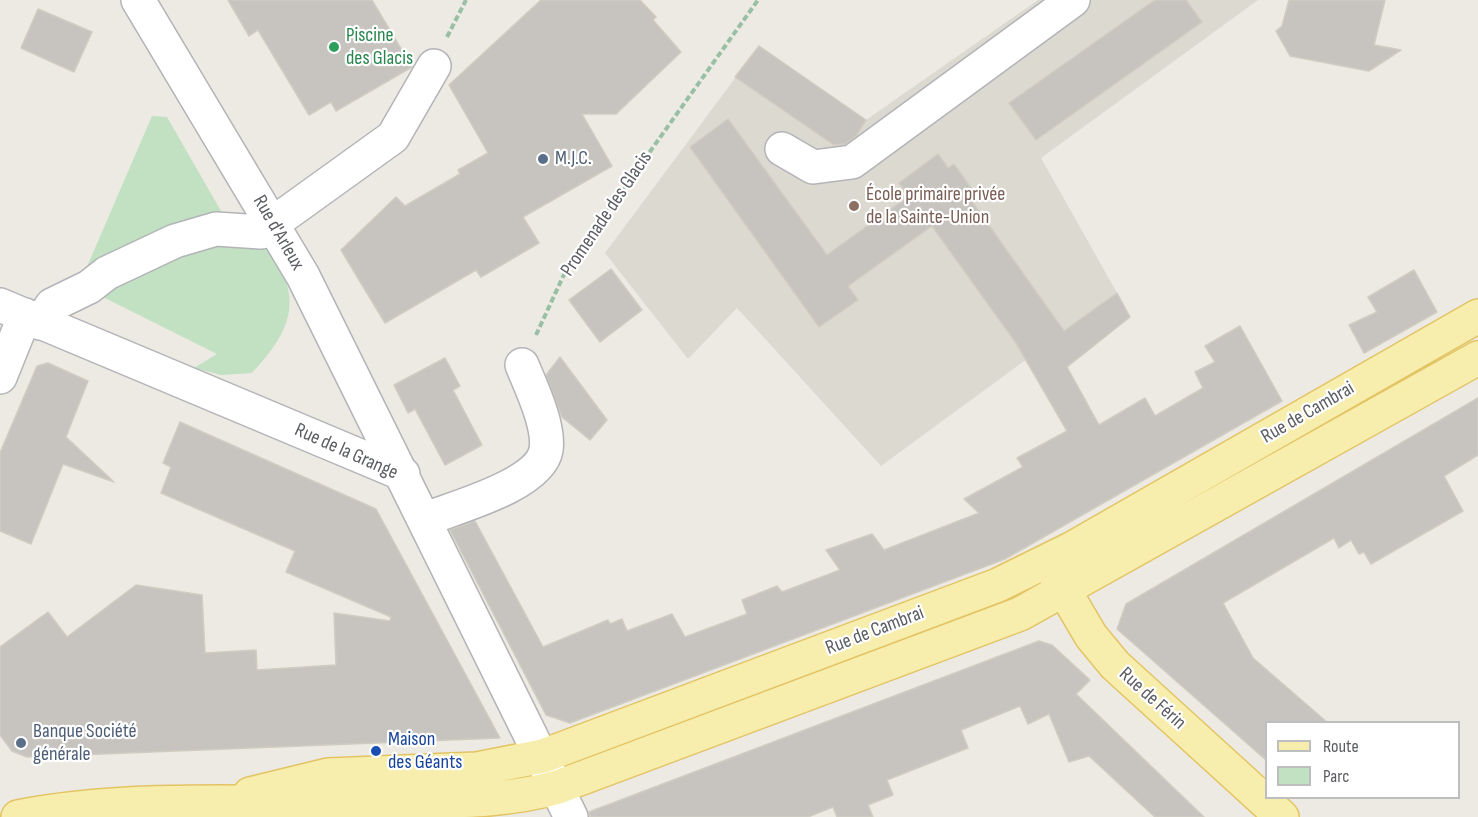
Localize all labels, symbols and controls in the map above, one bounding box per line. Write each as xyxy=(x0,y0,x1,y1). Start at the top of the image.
place label: Piscine des Glacis xyxy=(346,24,413,71)
marker: Piscine des Glacis xyxy=(327,40,341,54)
place label: M.J.C. xyxy=(555,147,592,171)
street label: Promenade des Glacis xyxy=(556,147,658,281)
marker: M.J.C. xyxy=(536,152,550,166)
place label: École primaire privée de la Sainte-Union xyxy=(866,183,1005,230)
street label: Rue d'Arleux xyxy=(247,191,309,275)
marker: École primaire privée de la Sainte-Union xyxy=(847,199,861,213)
street label: Rue de Cambrai xyxy=(1257,377,1359,449)
street label: Rue de la Grange xyxy=(291,419,401,485)
street label: Rue de Cambrai xyxy=(822,601,928,661)
street label: Rue de Férin xyxy=(1114,663,1190,735)
place label: Banque Société générale xyxy=(33,720,137,767)
legend xyxy=(1265,721,1460,799)
place label: Maison des Géants xyxy=(388,728,462,775)
marker: Banque Société générale xyxy=(14,736,28,750)
text: Route xyxy=(1323,736,1359,757)
marker: Maison des Géants xyxy=(369,744,383,758)
text: Parc xyxy=(1323,766,1349,787)

